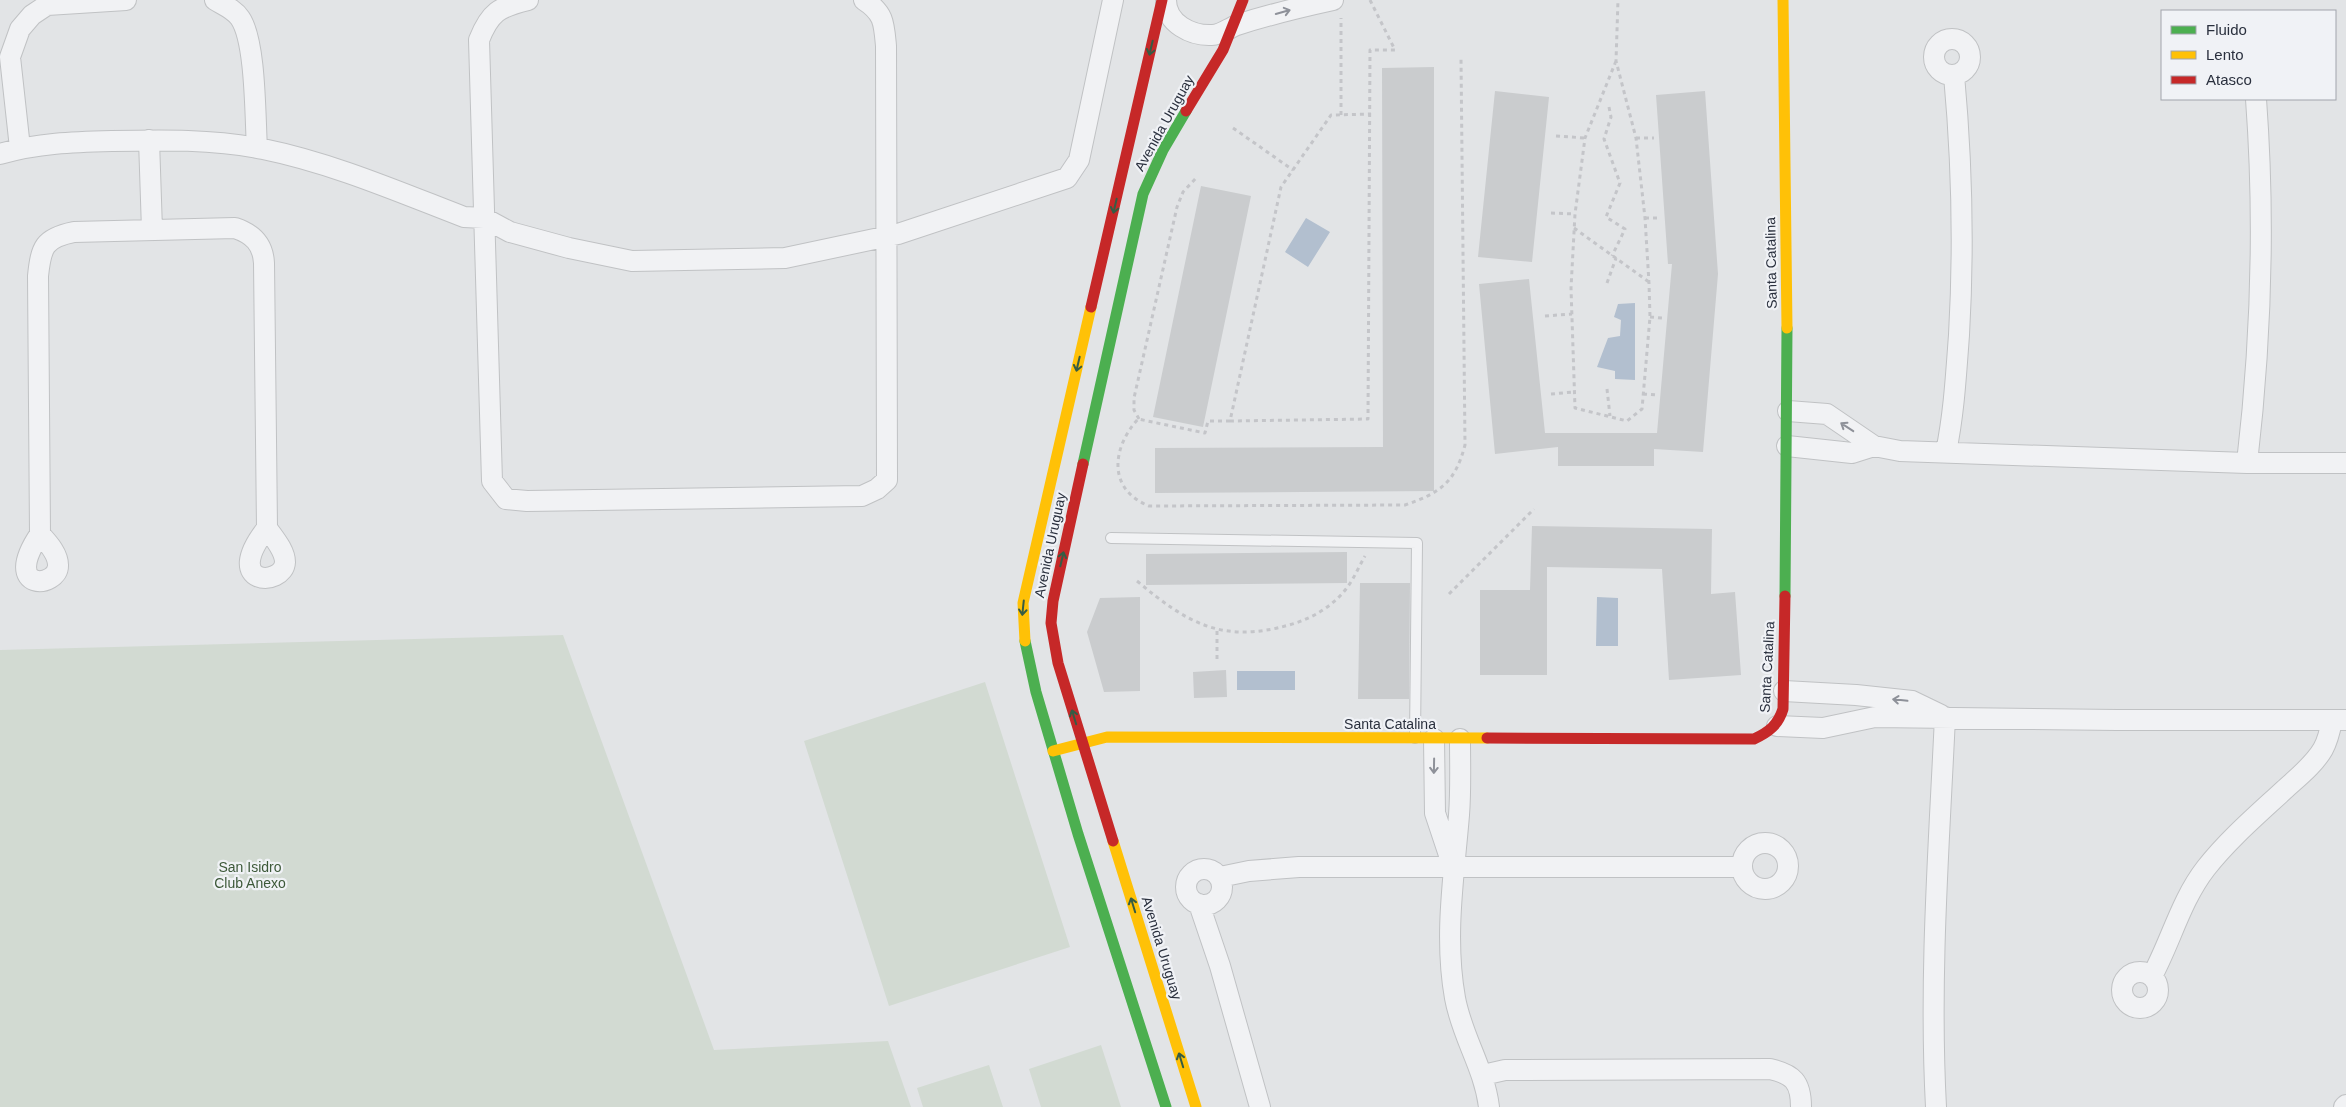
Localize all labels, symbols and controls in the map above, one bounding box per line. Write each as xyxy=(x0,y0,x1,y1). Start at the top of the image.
one-way arrow xyxy=(1275,7,1291,17)
legend xyxy=(2161,10,2336,100)
text: Fluido xyxy=(2206,21,2247,38)
one-way arrow xyxy=(1146,39,1155,55)
text: Lento xyxy=(2206,46,2244,63)
text: Atasco xyxy=(2206,71,2252,88)
street label: Avenida Uruguay xyxy=(1131,72,1197,174)
one-way arrow xyxy=(1110,197,1119,213)
street label: Santa Catalina xyxy=(1762,217,1780,309)
one-way arrow xyxy=(1073,356,1082,372)
one-way arrow xyxy=(1840,421,1854,432)
street label: Avenida Uruguay xyxy=(1031,491,1069,599)
one-way arrow xyxy=(1058,551,1067,567)
one-way arrow xyxy=(1018,600,1028,616)
street label: Santa Catalina xyxy=(1757,621,1777,713)
one-way arrow xyxy=(1892,695,1908,705)
one-way arrow xyxy=(1069,709,1079,725)
street label: Santa Catalina xyxy=(1344,716,1436,732)
one-way arrow xyxy=(1429,758,1439,774)
park label: San Isidro Club Anexo xyxy=(214,859,286,891)
street label: Avenida Uruguay xyxy=(1139,894,1185,1002)
one-way arrow xyxy=(1128,898,1137,914)
one-way arrow xyxy=(1176,1053,1186,1069)

